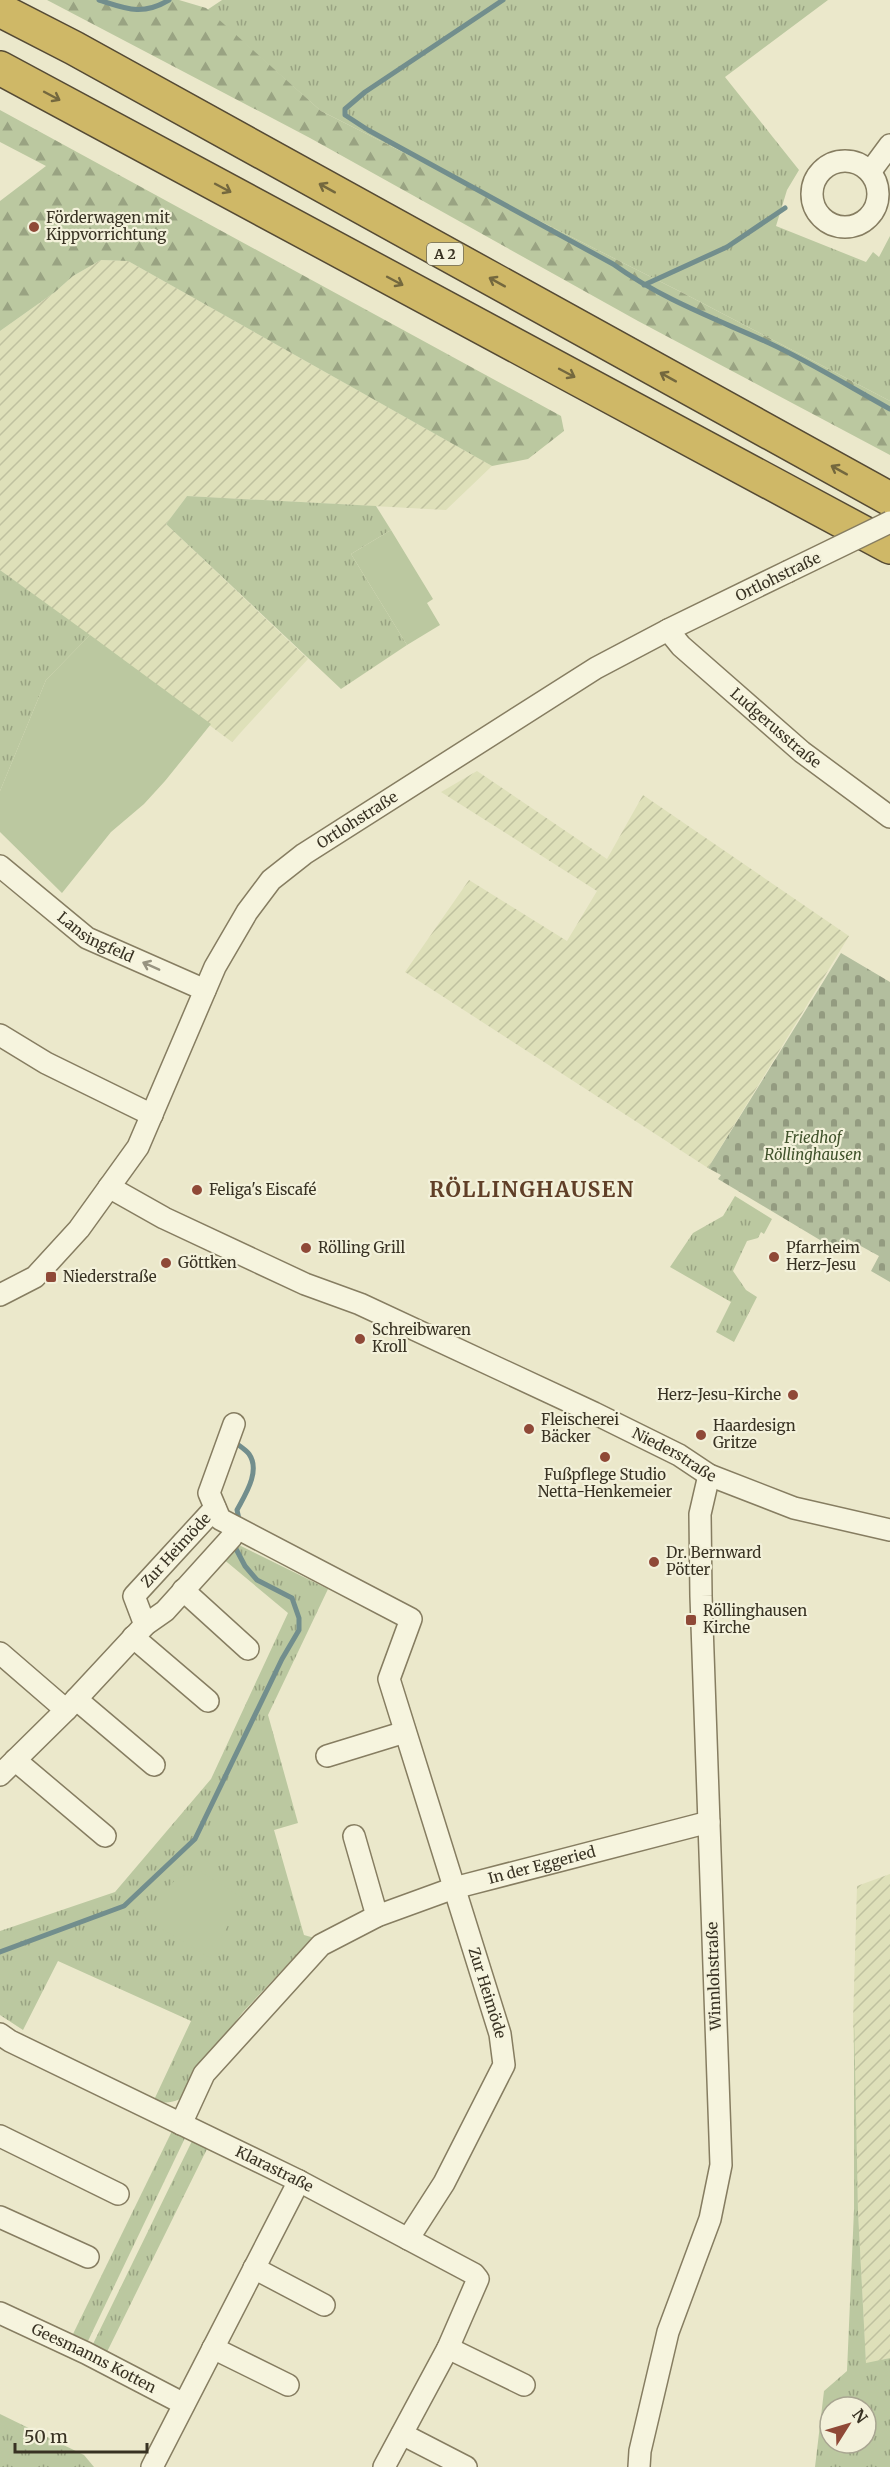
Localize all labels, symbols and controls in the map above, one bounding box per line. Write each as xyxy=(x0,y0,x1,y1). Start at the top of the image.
one-way arrow xyxy=(42,91,60,102)
one-way arrow xyxy=(214,182,231,194)
one-way arrow xyxy=(318,182,336,193)
place label: Förderwagen mit Kippvorrichtung xyxy=(46,208,170,244)
marker: Förderwagen mit Kippvorrichtung xyxy=(27,220,41,234)
road number: A 2 xyxy=(427,243,463,265)
one-way arrow xyxy=(386,275,403,287)
one-way arrow xyxy=(489,276,506,288)
one-way arrow xyxy=(557,368,575,379)
one-way arrow xyxy=(660,371,677,383)
one-way arrow xyxy=(831,464,848,476)
street label: Ortlohstraße xyxy=(732,548,824,605)
street label: Ludgerusstraße xyxy=(727,684,825,772)
street label: Ortlohstraße xyxy=(313,787,401,853)
street label: Lansingfeld xyxy=(54,907,137,966)
one-way arrow xyxy=(143,960,161,972)
park label: Friedhof Röllinghausen xyxy=(764,1128,862,1164)
district label: RÖLLINGHAUSEN xyxy=(429,1176,635,1203)
place label: Feliga's Eiscafé xyxy=(209,1180,316,1199)
marker: Feliga's Eiscafé xyxy=(190,1183,204,1197)
place label: Rölling Grill xyxy=(318,1238,405,1257)
place label: Pfarrheim Herz-Jesu xyxy=(786,1238,860,1274)
marker: Rölling Grill xyxy=(299,1241,313,1255)
marker: Pfarrheim Herz-Jesu xyxy=(767,1250,781,1264)
place label: Göttken xyxy=(178,1253,237,1272)
marker: Göttken xyxy=(159,1256,173,1270)
place label: Niederstraße xyxy=(63,1267,157,1286)
marker: Niederstraße xyxy=(44,1270,58,1284)
place label: Schreibwaren Kroll xyxy=(372,1320,471,1356)
marker: Schreibwaren Kroll xyxy=(353,1332,367,1346)
place label: Herz-Jesu-Kirche xyxy=(657,1385,781,1404)
marker: Herz-Jesu-Kirche xyxy=(786,1388,800,1402)
place label: Fleischerei Bäcker xyxy=(541,1410,619,1446)
place label: Haardesign Gritze xyxy=(713,1416,796,1452)
marker: Fleischerei Bäcker xyxy=(522,1422,536,1436)
street label: Niederstraße xyxy=(629,1423,719,1486)
marker: Haardesign Gritze xyxy=(694,1428,708,1442)
marker: Fußpflege Studio Netta-Henkemeier xyxy=(598,1450,612,1464)
place label: Fußpflege Studio Netta-Henkemeier xyxy=(538,1465,672,1501)
street label: Zur Heimöde xyxy=(137,1509,215,1591)
place label: Dr. Bernward Pötter xyxy=(666,1543,761,1579)
marker: Dr. Bernward Pötter xyxy=(647,1555,661,1569)
place label: Röllinghausen Kirche xyxy=(703,1601,807,1637)
marker: Röllinghausen Kirche xyxy=(684,1613,698,1627)
street label: In der Eggeried xyxy=(486,1842,598,1888)
street label: Winnlohstraße xyxy=(702,1921,725,2032)
street label: Zur Heimöde xyxy=(464,1945,510,2039)
street label: Klarastraße xyxy=(233,2142,317,2196)
street label: Geesmanns Kotten xyxy=(28,2319,159,2397)
north arrow xyxy=(818,2395,878,2455)
text: N xyxy=(848,2405,872,2427)
scale bar xyxy=(15,2416,147,2454)
text: 50 m xyxy=(24,2425,68,2448)

